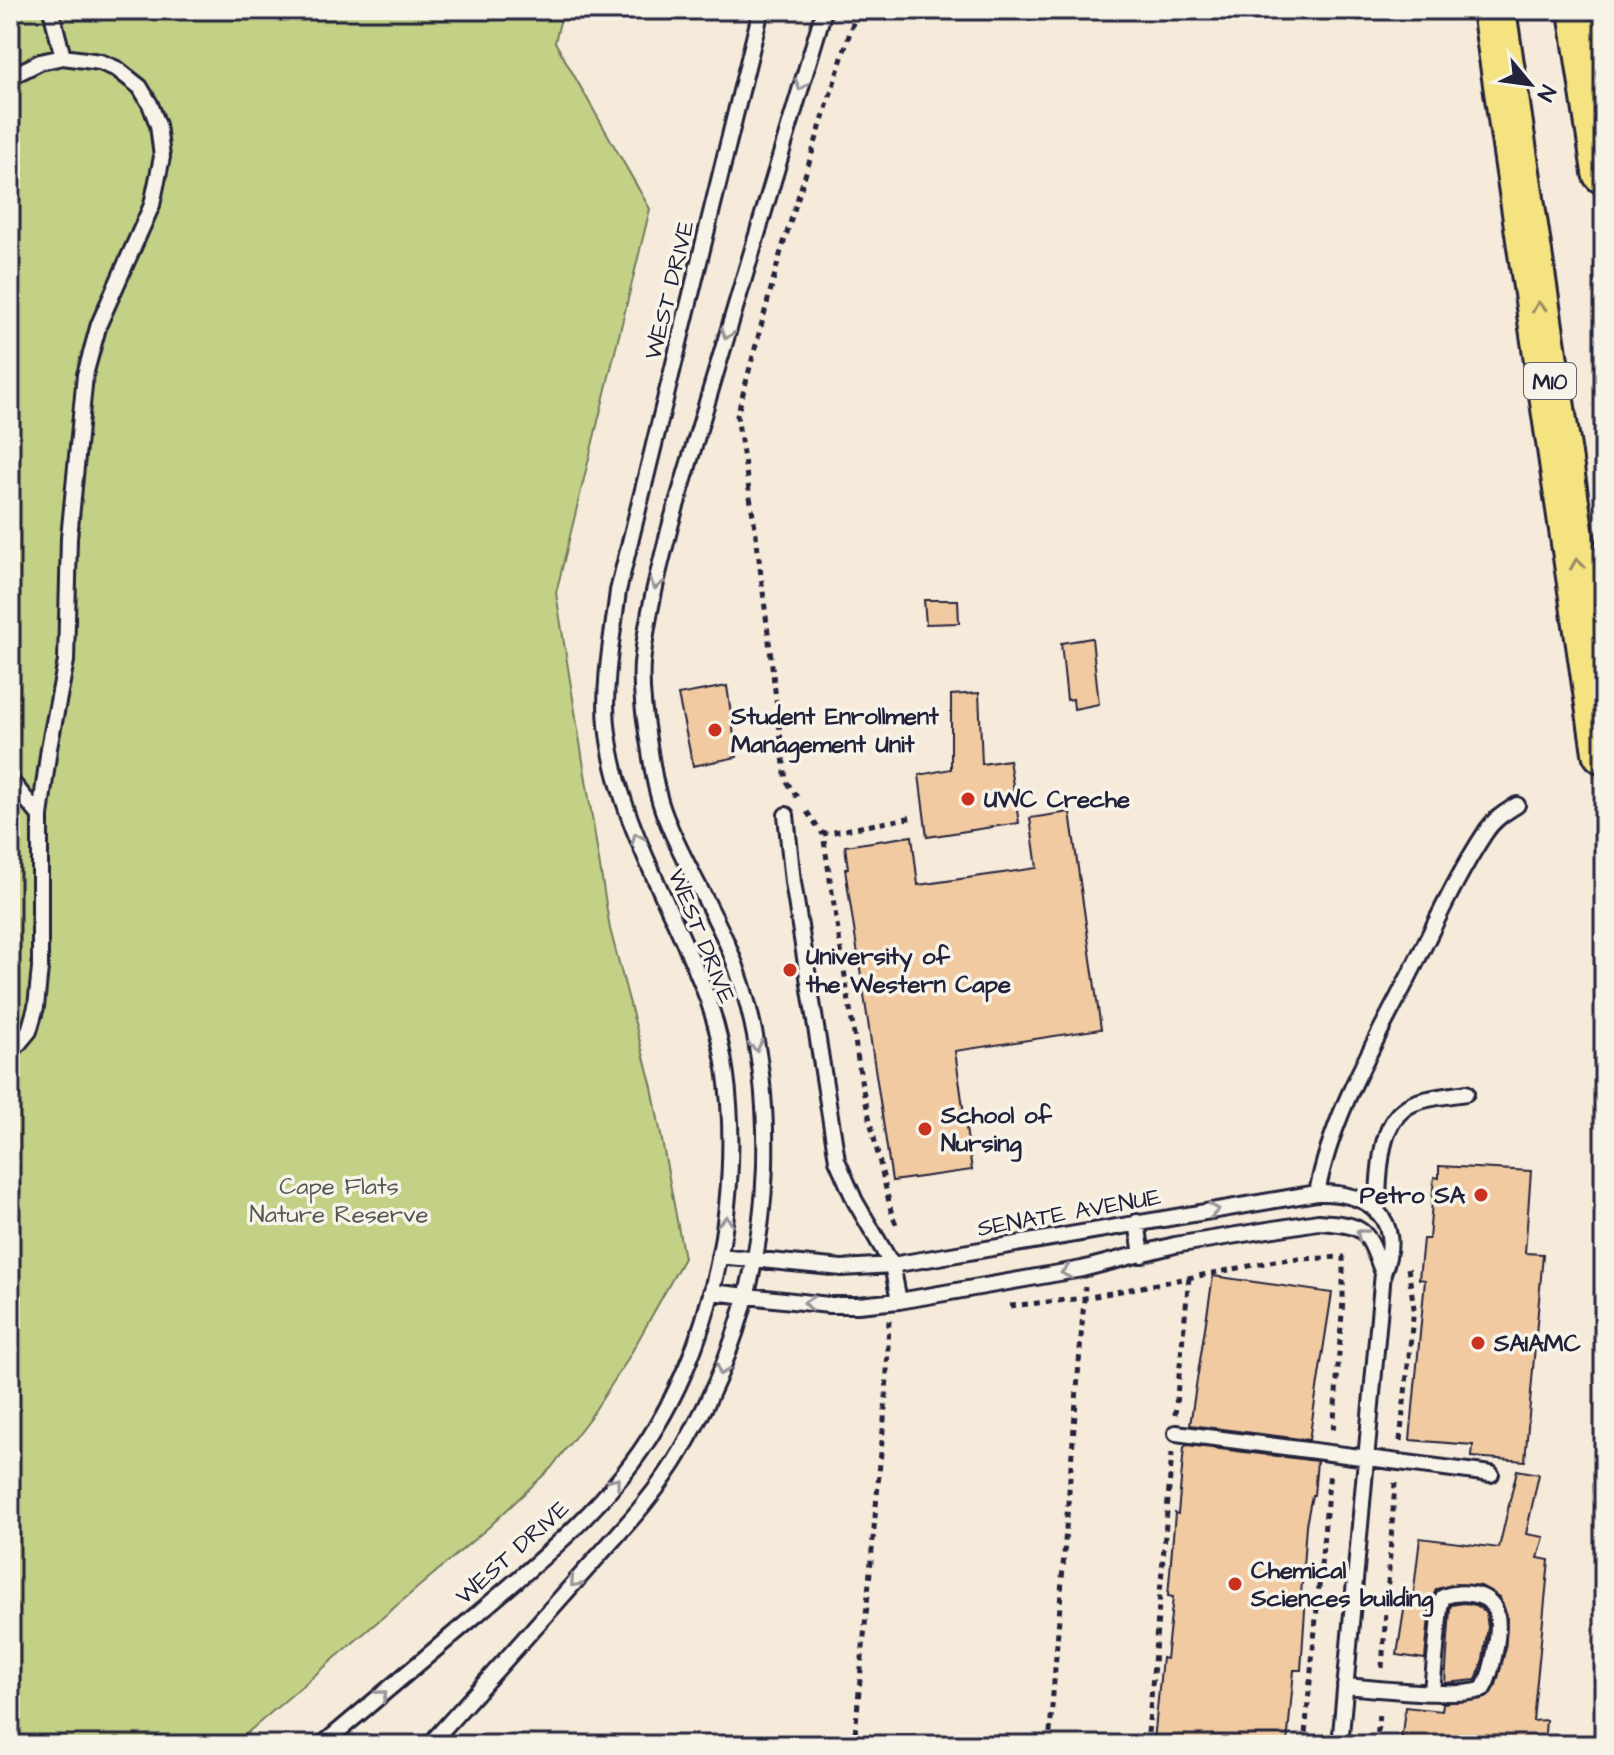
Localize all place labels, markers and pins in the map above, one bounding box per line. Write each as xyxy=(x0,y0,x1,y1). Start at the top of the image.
place label: Student Enrollment Management Unit xyxy=(730,700,939,763)
marker: Student Enrollment Management Unit xyxy=(706,721,724,739)
place label: UWC Creche xyxy=(984,783,1130,817)
marker: UWC Creche xyxy=(959,790,977,808)
place label: University of the Western Cape xyxy=(805,940,1011,1002)
marker: University of the Western Cape xyxy=(781,961,799,979)
place label: School of Nursing xyxy=(940,1099,1052,1162)
marker: School of Nursing xyxy=(916,1120,934,1138)
place label: Petro SA xyxy=(1360,1179,1466,1213)
marker: Petro SA xyxy=(1472,1186,1490,1204)
place label: SAIAMC xyxy=(1493,1327,1581,1361)
marker: SAIAMC xyxy=(1469,1334,1487,1352)
place label: Chemical Sciences building xyxy=(1250,1554,1434,1617)
marker: Chemical Sciences building xyxy=(1226,1575,1244,1593)

